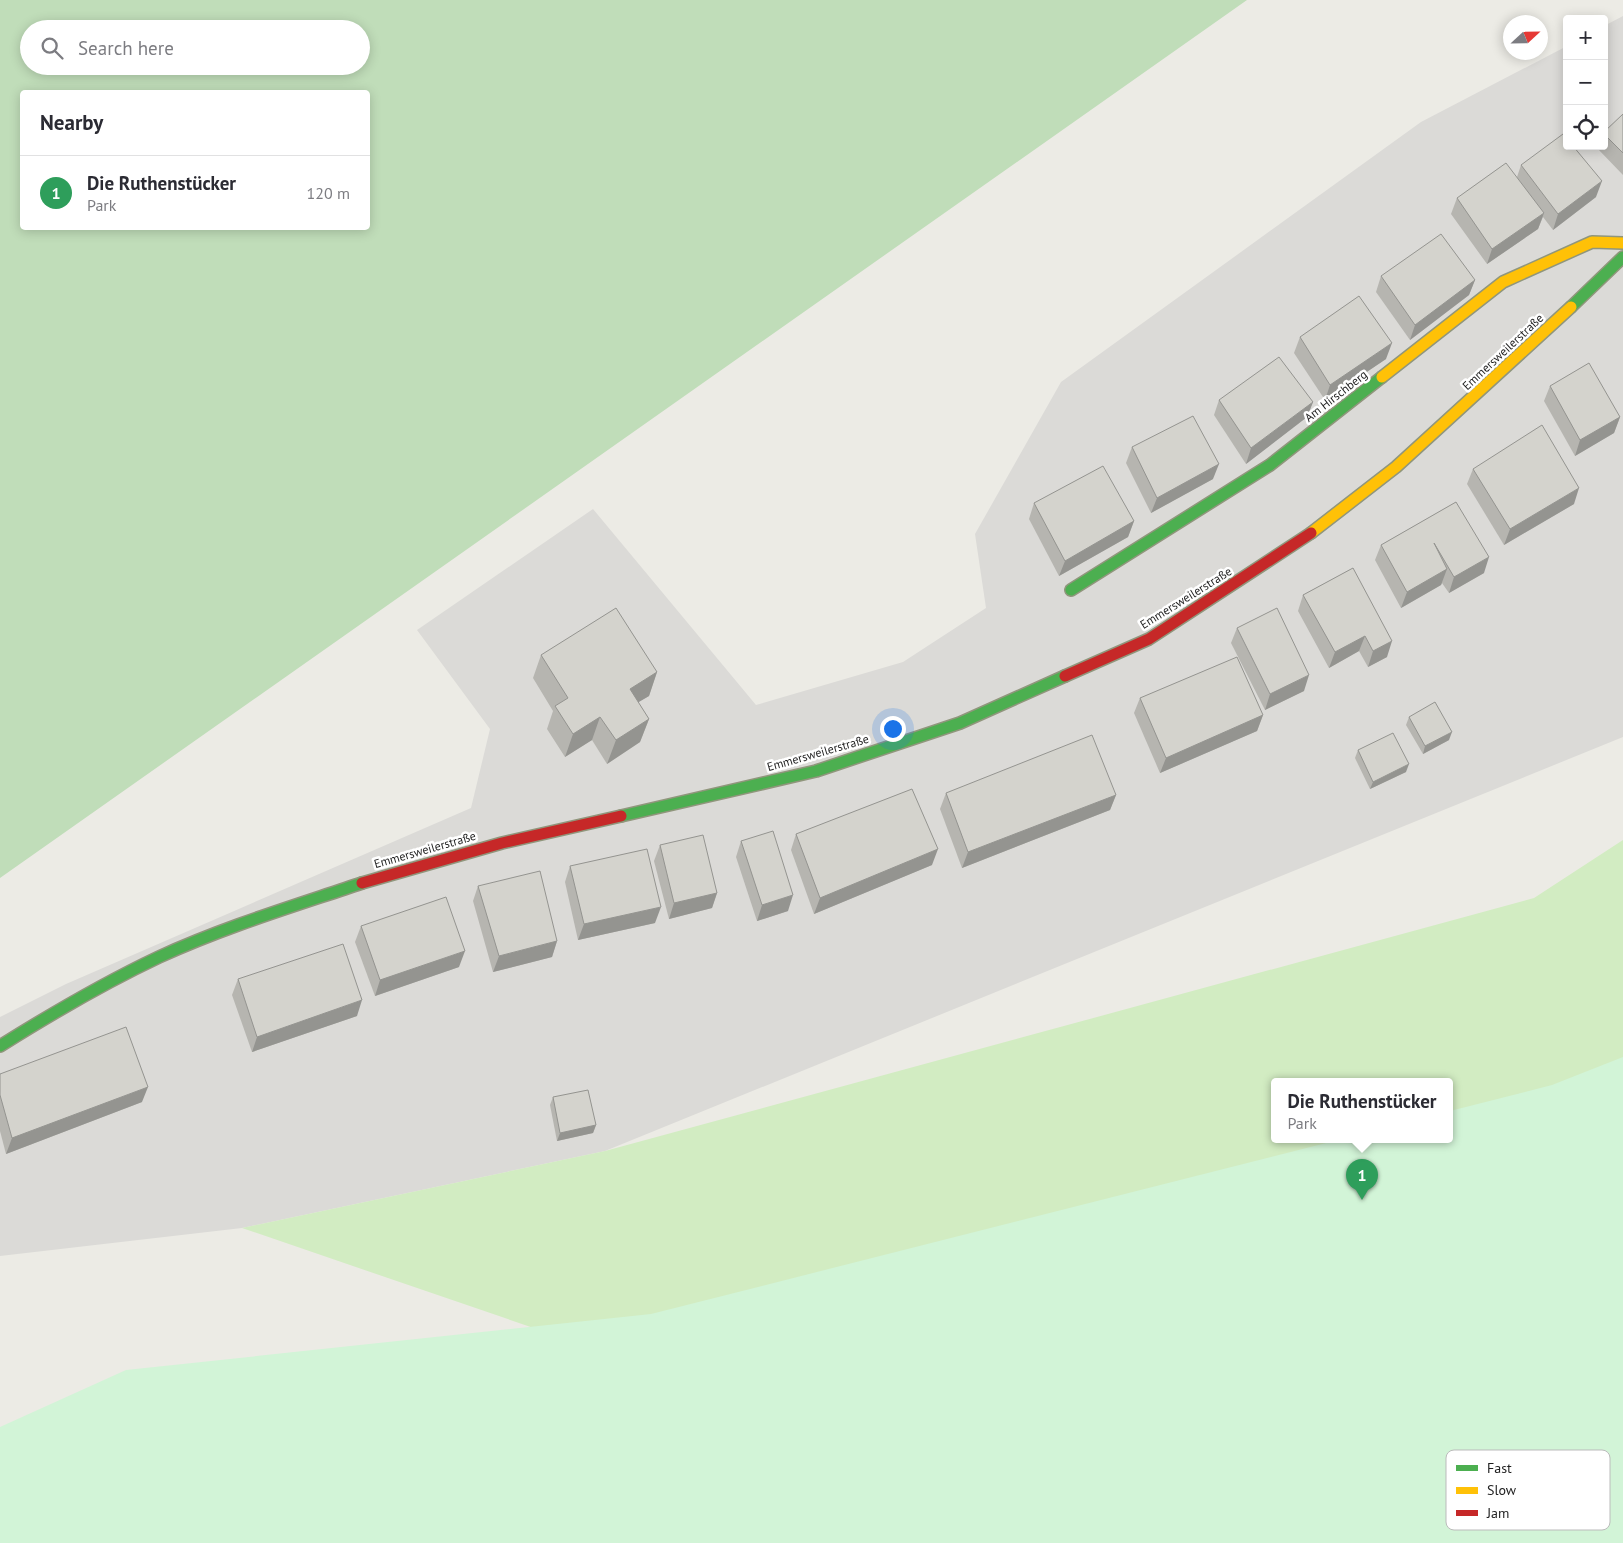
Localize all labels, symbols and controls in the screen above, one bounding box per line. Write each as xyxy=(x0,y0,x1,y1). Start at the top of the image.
north arrow xyxy=(1503,15,1548,60)
map controls xyxy=(1563,15,1608,150)
button: + xyxy=(1563,15,1608,60)
search box xyxy=(20,20,370,75)
icon: search xyxy=(38,34,66,62)
text: Search here xyxy=(78,36,174,60)
button: − xyxy=(1563,60,1608,105)
button: locate xyxy=(1563,105,1608,150)
text: Nearby xyxy=(40,109,103,136)
text: Die Ruthenstücker xyxy=(87,171,236,195)
text: 1 xyxy=(51,183,61,203)
text: 120 m xyxy=(307,183,350,203)
text: Park xyxy=(87,195,116,215)
street label: Emmersweilerstraße xyxy=(1459,310,1546,393)
street label: Am Hirschberg xyxy=(1301,366,1370,425)
street label: Emmersweilerstraße xyxy=(1137,563,1234,632)
your location xyxy=(880,716,906,742)
street label: Emmersweilerstraße xyxy=(765,731,870,774)
street label: Emmersweilerstraße xyxy=(372,828,477,871)
popup xyxy=(1271,1078,1453,1143)
text: Die Ruthenstücker xyxy=(1287,1089,1437,1113)
text: Park xyxy=(1287,1113,1317,1133)
pin: 1 xyxy=(1346,1159,1378,1200)
legend xyxy=(1446,1450,1610,1530)
text: Fast xyxy=(1487,1459,1512,1477)
text: Slow xyxy=(1487,1481,1517,1499)
text: Jam xyxy=(1486,1504,1509,1522)

